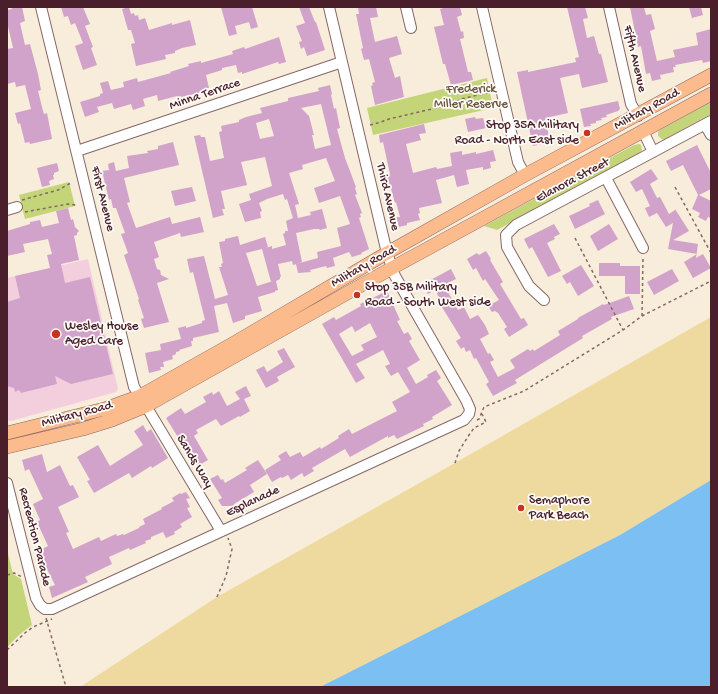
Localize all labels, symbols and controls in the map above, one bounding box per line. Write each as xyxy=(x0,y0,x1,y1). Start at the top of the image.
street label: Fifth Avenue xyxy=(619,24,649,94)
street label: Minna Terrace xyxy=(168,76,242,114)
park label: Frederick Miller Reserve xyxy=(434,82,508,113)
street label: Military Road xyxy=(612,86,682,134)
place label: Stop 35A Military Road - North East side xyxy=(455,118,579,149)
marker: Stop 35A Military Road - North East side xyxy=(582,128,592,138)
street label: Elanora Street xyxy=(534,155,612,207)
street label: Third Avenue xyxy=(372,162,402,232)
street label: First Avenue xyxy=(86,165,118,233)
street label: Military Road xyxy=(329,242,399,292)
place label: Stop 35B Military Road - South West side xyxy=(365,280,491,311)
marker: Stop 35B Military Road - South West side xyxy=(352,290,362,300)
place label: Wesley House Aged Care xyxy=(65,319,138,350)
marker: Wesley House Aged Care xyxy=(50,328,62,340)
street label: Military Road xyxy=(40,398,114,432)
street label: Sands Way xyxy=(172,432,216,492)
street label: Esplanade xyxy=(224,483,282,521)
street label: Recreation Parade xyxy=(14,486,54,588)
place label: Semaphore Park Beach xyxy=(529,493,590,524)
marker: Semaphore Park Beach xyxy=(516,503,526,513)

